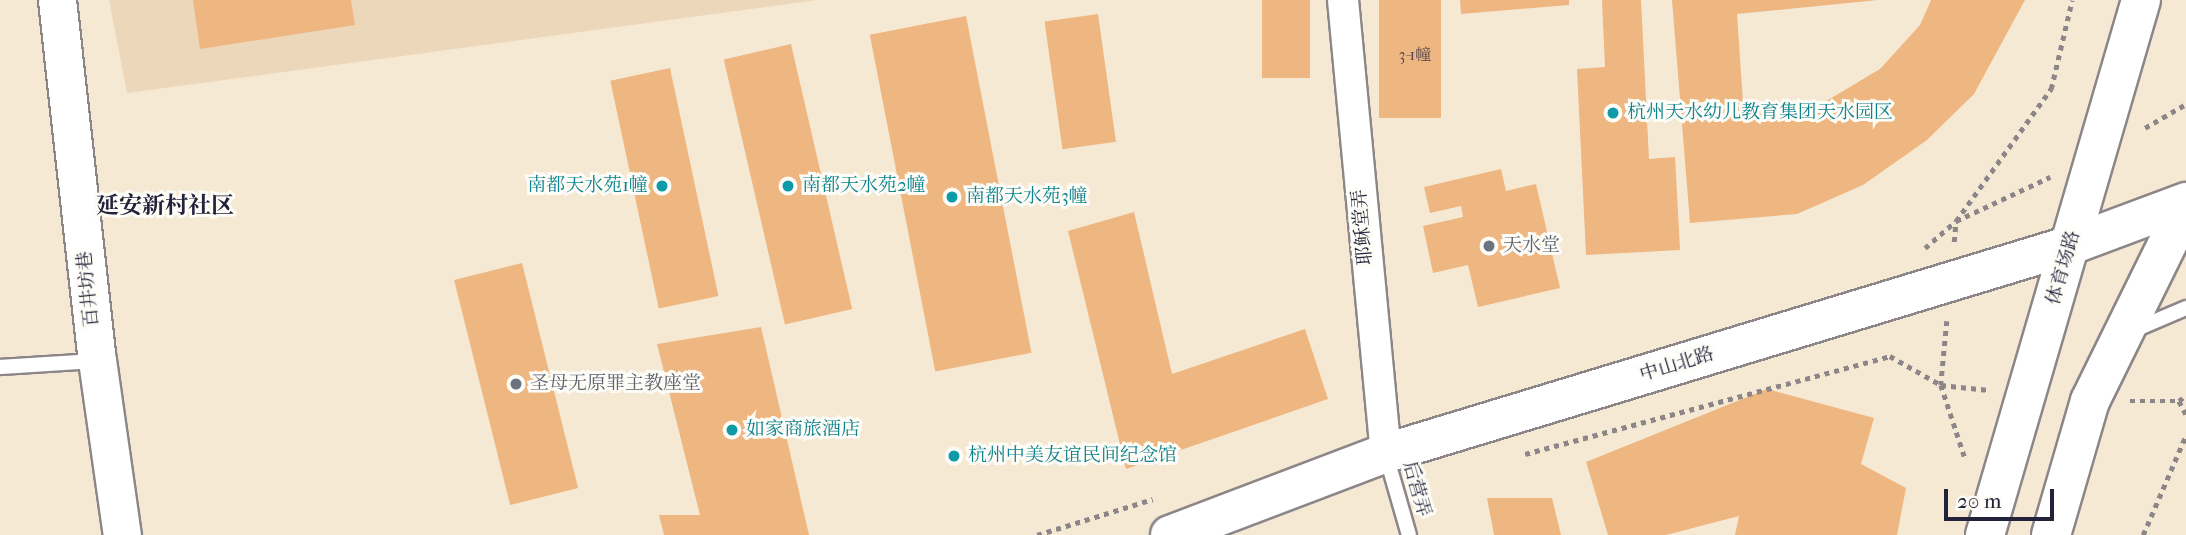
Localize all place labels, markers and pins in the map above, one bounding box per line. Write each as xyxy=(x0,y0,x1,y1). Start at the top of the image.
place label: 杭州天水幼儿教育集团天水园区 xyxy=(1627,102,1893,124)
marker: 杭州天水幼儿教育集团天水园区 xyxy=(1605,105,1621,121)
place label: 南都天水苑1幢 xyxy=(527,175,648,197)
place label: 南都天水苑2幢 xyxy=(802,175,926,197)
marker: 南都天水苑1幢 xyxy=(654,178,670,194)
marker: 南都天水苑2幢 xyxy=(780,178,796,194)
place label: 南都天水苑3幢 xyxy=(966,186,1088,208)
marker: 南都天水苑3幢 xyxy=(944,189,960,205)
place label: 天水堂 xyxy=(1503,235,1560,257)
marker: 天水堂 xyxy=(1481,238,1497,254)
place label: 圣母无原罪主教座堂 xyxy=(530,373,701,395)
marker: 圣母无原罪主教座堂 xyxy=(508,376,524,392)
place label: 如家商旅酒店 xyxy=(746,419,860,441)
marker: 如家商旅酒店 xyxy=(724,422,740,438)
place label: 杭州中美友谊民间纪念馆 xyxy=(968,445,1177,467)
marker: 杭州中美友谊民间纪念馆 xyxy=(946,448,962,464)

